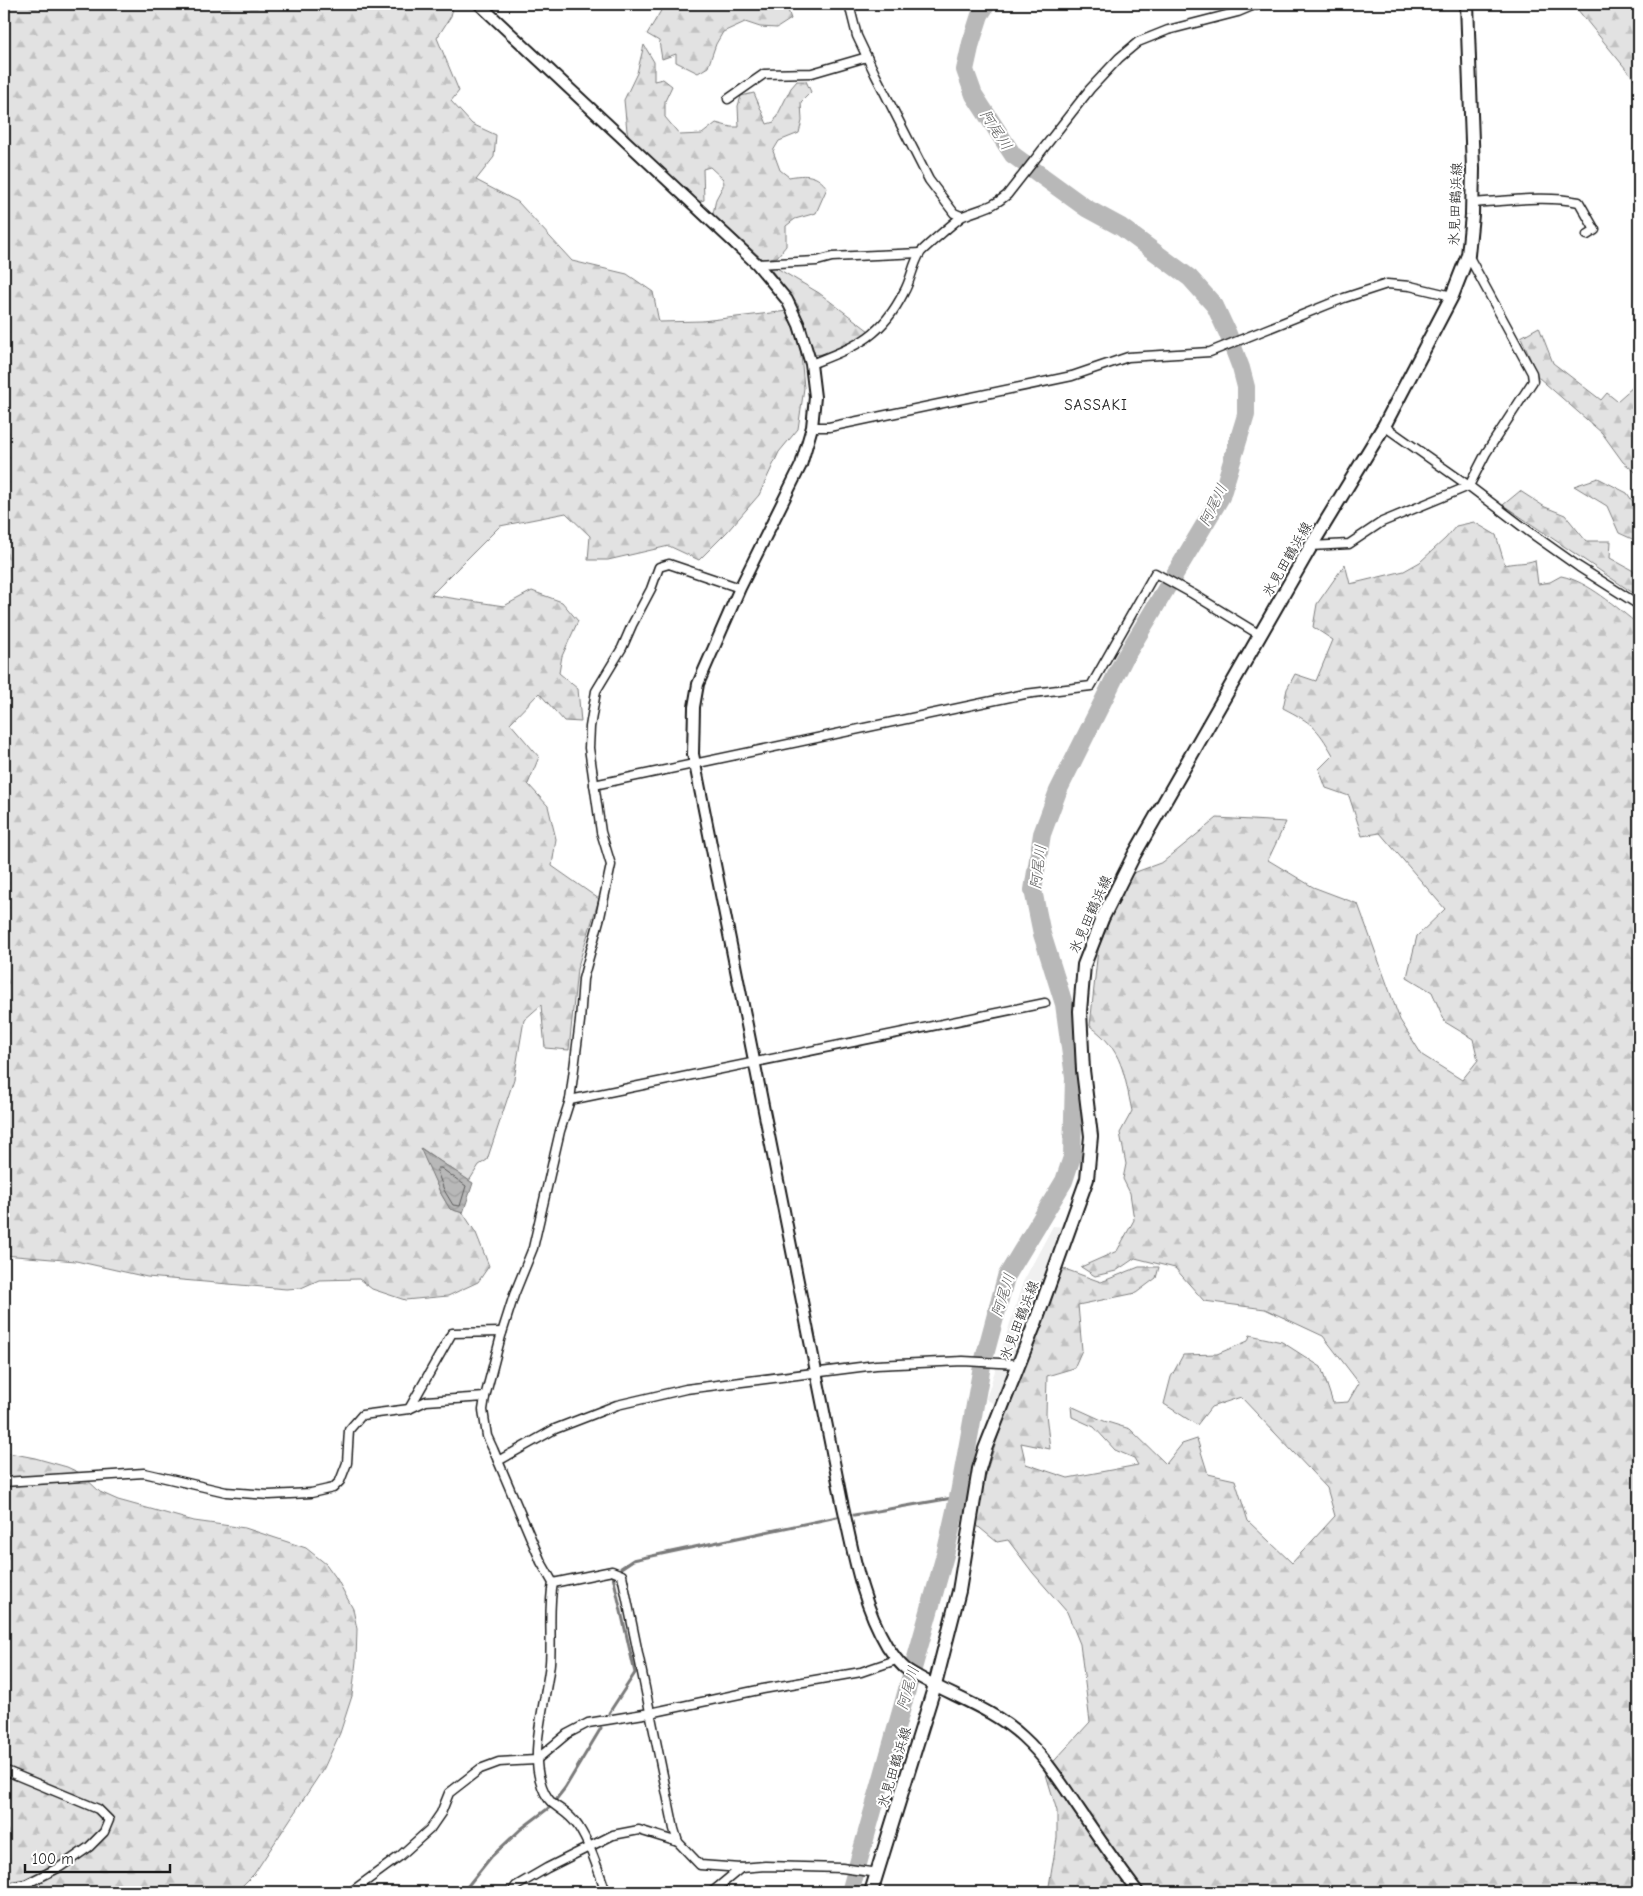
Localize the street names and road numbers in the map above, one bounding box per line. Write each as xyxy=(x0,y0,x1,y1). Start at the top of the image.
street label: 氷見田鶴浜線 xyxy=(1446,162,1465,246)
street label: 氷見田鶴浜線 xyxy=(1259,519,1316,600)
street label: 氷見田鶴浜線 xyxy=(1066,872,1115,956)
street label: 氷見田鶴浜線 xyxy=(996,1278,1042,1362)
street label: 氷見田鶴浜線 xyxy=(874,1724,915,1810)

